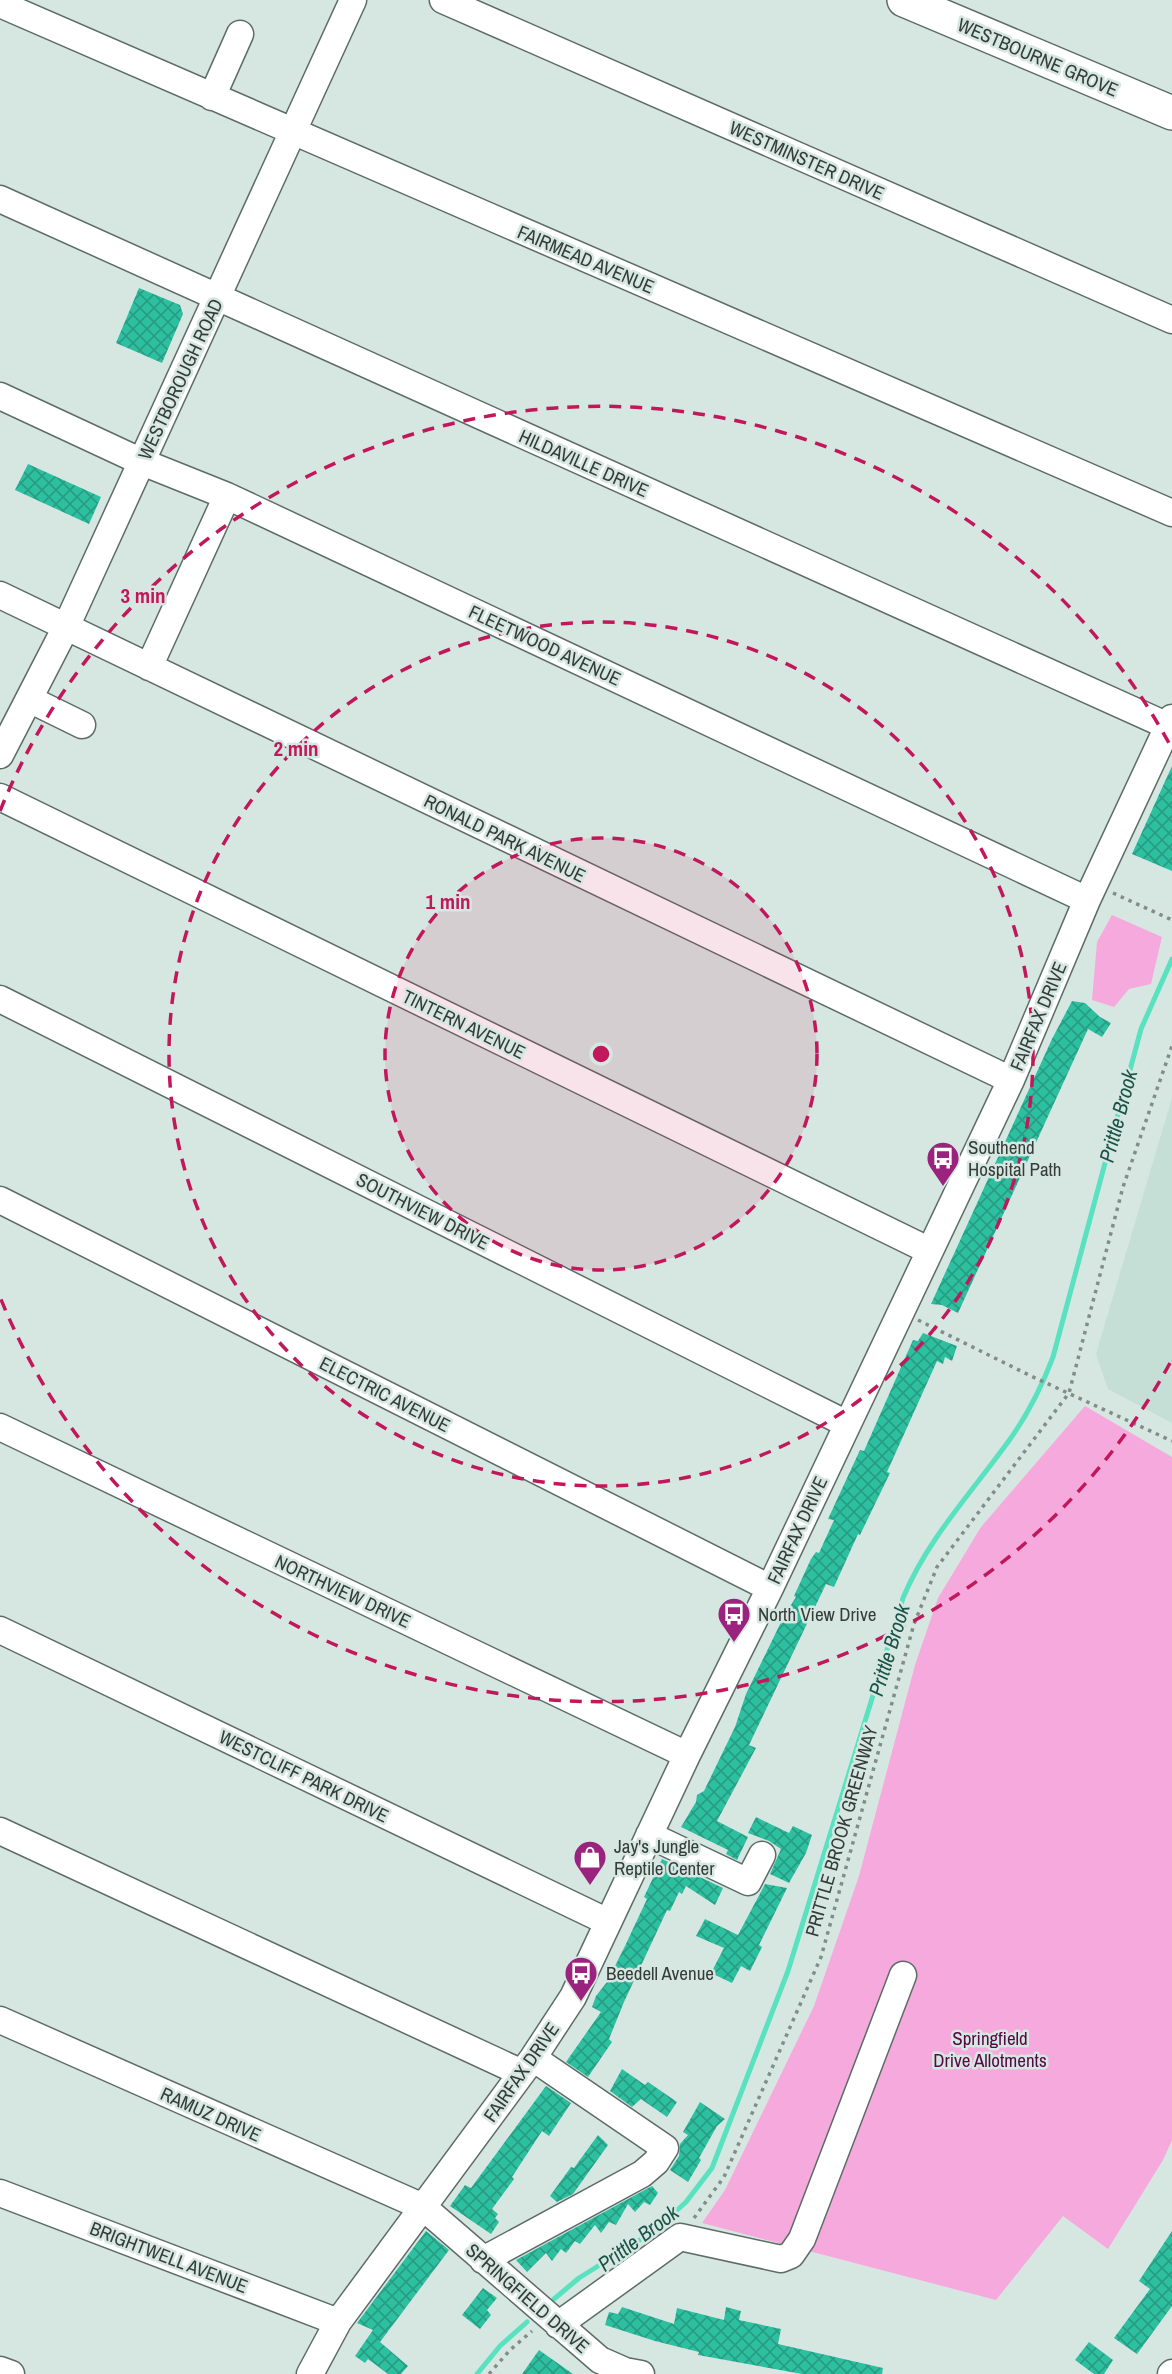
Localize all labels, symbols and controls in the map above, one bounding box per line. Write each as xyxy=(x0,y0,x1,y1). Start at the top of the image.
street label: WESTBOURNE GROVE xyxy=(954,11,1122,103)
street label: WESTMINSTER DRIVE xyxy=(725,114,889,206)
street label: FAIRMEAD AVENUE xyxy=(514,218,658,300)
street label: WESTBOROUGH ROAD xyxy=(131,294,229,464)
street label: HILDAVILLE DRIVE xyxy=(515,423,653,503)
text: 3 min xyxy=(121,581,165,610)
street label: FLEETWOOD AVENUE xyxy=(465,598,625,692)
text: 2 min xyxy=(274,734,318,763)
street label: RONALD PARK AVENUE xyxy=(420,788,590,888)
text: 1 min xyxy=(426,887,470,916)
street label: FAIRFAX DRIVE xyxy=(1003,958,1073,1074)
street label: TINTERN AVENUE xyxy=(398,983,530,1065)
centre of rings xyxy=(589,1042,613,1066)
water label: Prittle Brook xyxy=(1092,1065,1145,1166)
place label: Southend Hospital Path xyxy=(968,1134,1062,1182)
bus stop icon: Southend Hospital Path xyxy=(924,1139,962,1188)
street label: SOUTHVIEW DRIVE xyxy=(352,1166,494,1256)
street label: ELECTRIC AVENUE xyxy=(315,1350,455,1438)
street label: FAIRFAX DRIVE xyxy=(761,1472,833,1588)
street label: NORTHVIEW DRIVE xyxy=(271,1548,415,1634)
bus stop icon: North View Drive xyxy=(715,1595,753,1644)
water label: Prittle Brook xyxy=(861,1599,917,1700)
place label: North View Drive xyxy=(758,1601,876,1627)
street label: PRITTLE BROOK GREENWAY xyxy=(798,1722,884,1939)
street label: WESTCLIFF PARK DRIVE xyxy=(215,1724,393,1828)
place label: Jay's Jungle Reptile Center xyxy=(614,1833,715,1881)
shop icon: Jay's Jungle Reptile Center xyxy=(571,1838,609,1887)
bus stop icon: Beedell Avenue xyxy=(562,1954,600,2003)
place label: Beedell Avenue xyxy=(606,1960,714,1986)
street label: FAIRFAX DRIVE xyxy=(477,2017,565,2127)
park label: Springfield Drive Allotments xyxy=(933,2025,1047,2073)
street label: RAMUZ DRIVE xyxy=(157,2080,265,2148)
water label: Prittle Brook xyxy=(591,2197,686,2278)
street label: BRIGHTWELL AVENUE xyxy=(86,2215,252,2299)
street label: SPRINGFIELD DRIVE xyxy=(461,2237,595,2359)

